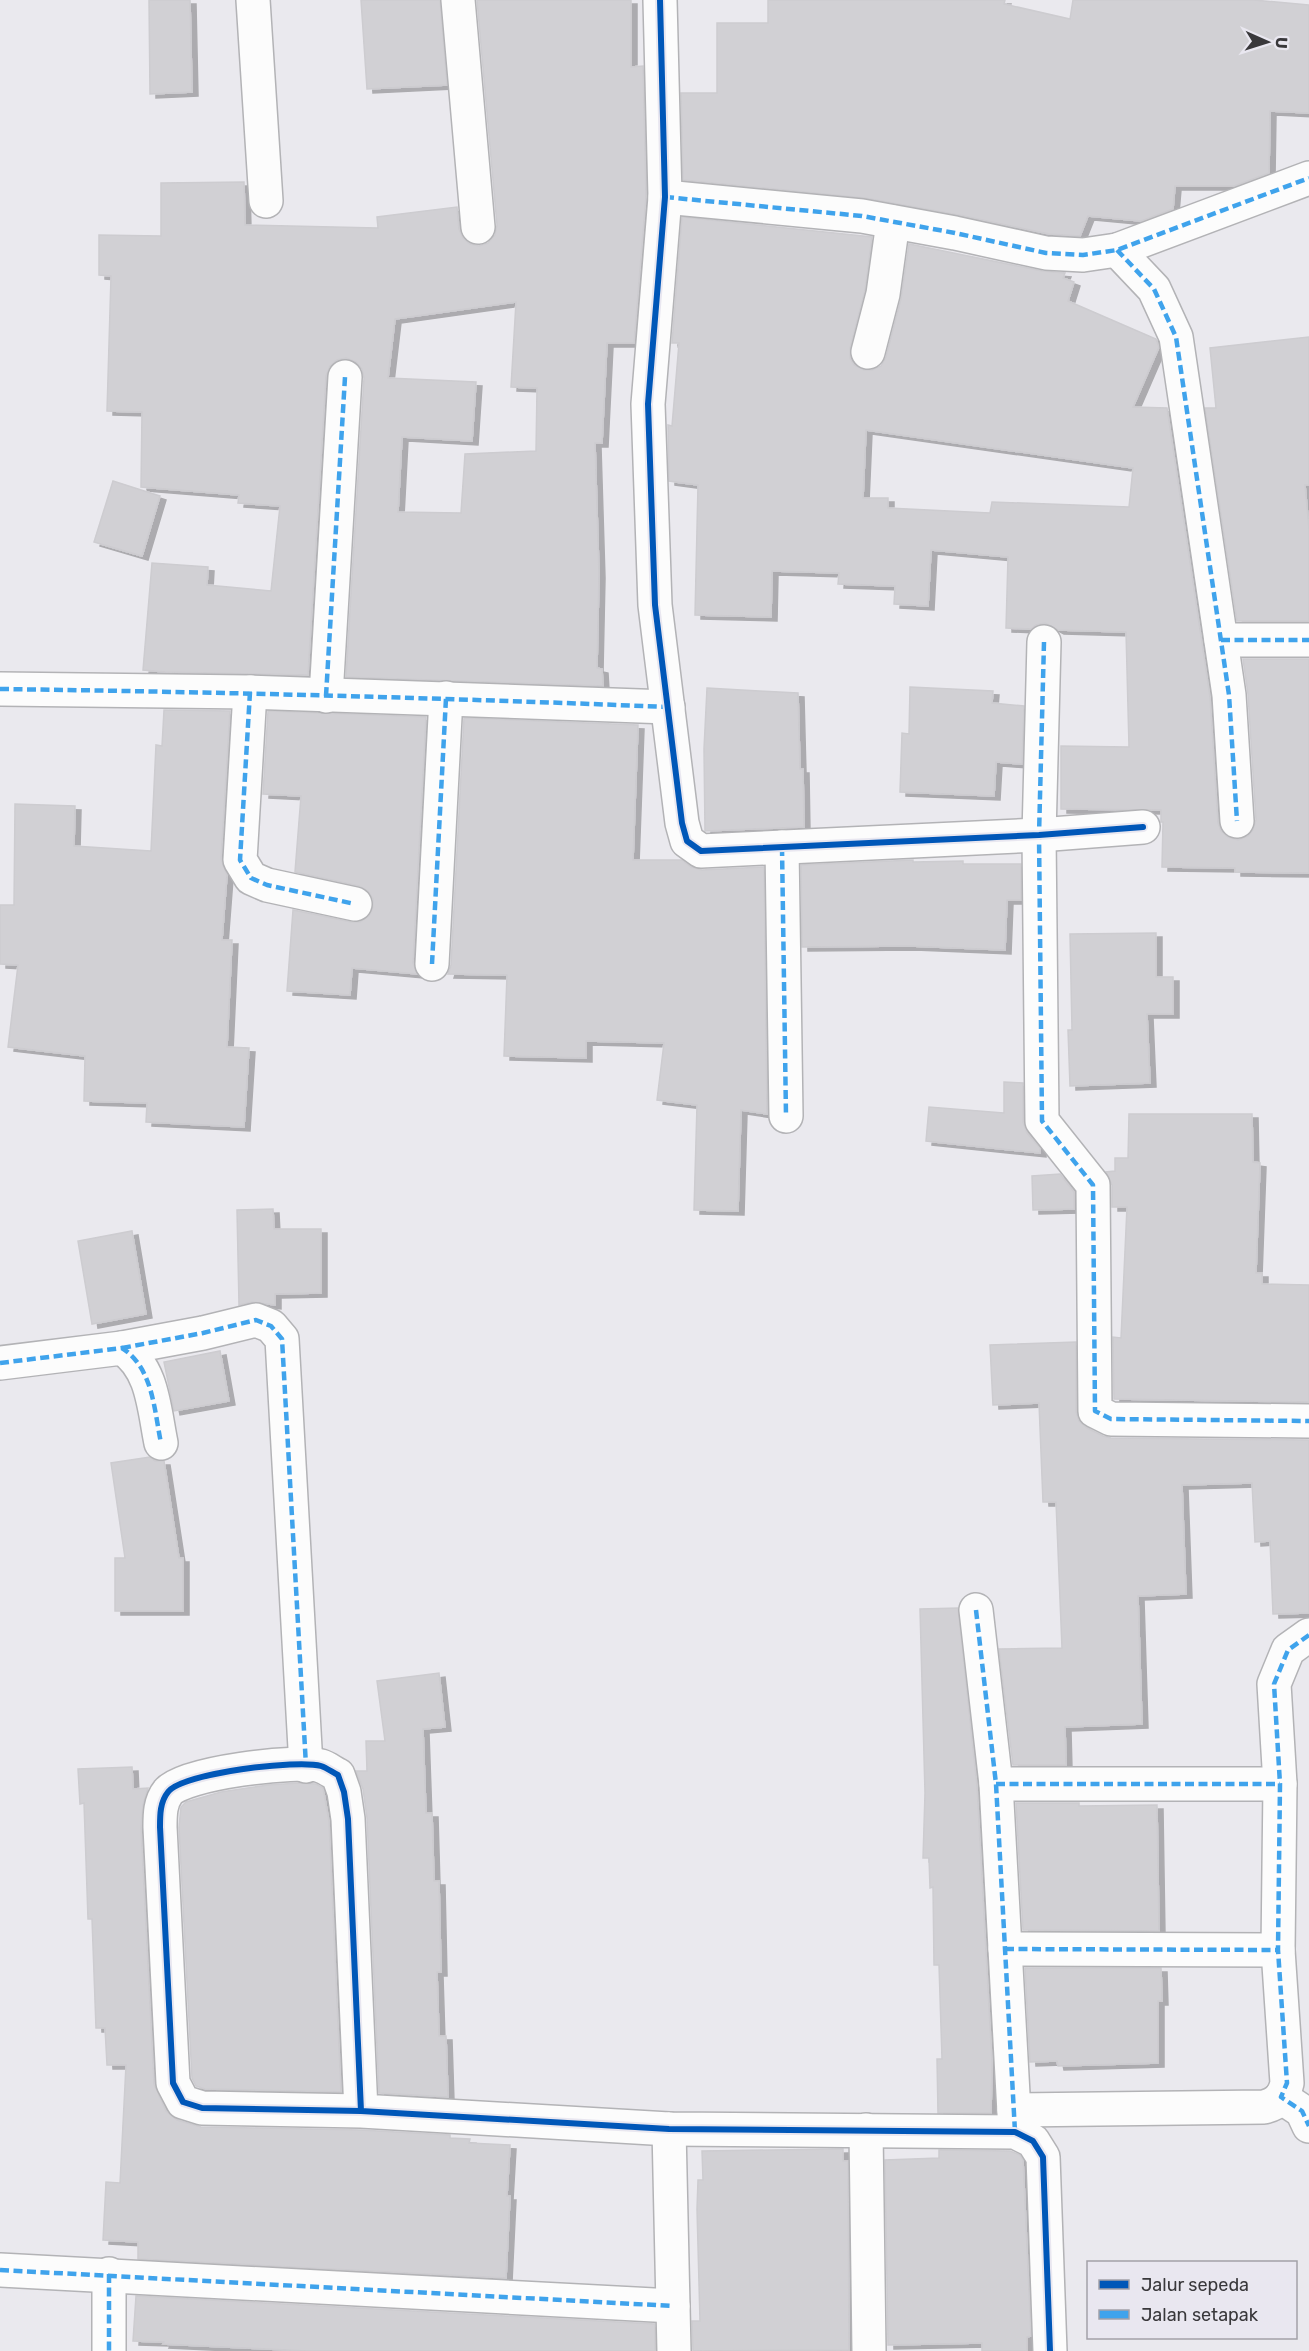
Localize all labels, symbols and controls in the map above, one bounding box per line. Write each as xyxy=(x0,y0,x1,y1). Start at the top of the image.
north arrow xyxy=(1237,12,1297,72)
text: U xyxy=(1272,36,1291,49)
legend xyxy=(1087,2261,1297,2339)
text: Jalur sepeda xyxy=(1141,2274,1249,2296)
text: Jalan setapak xyxy=(1141,2304,1259,2326)

